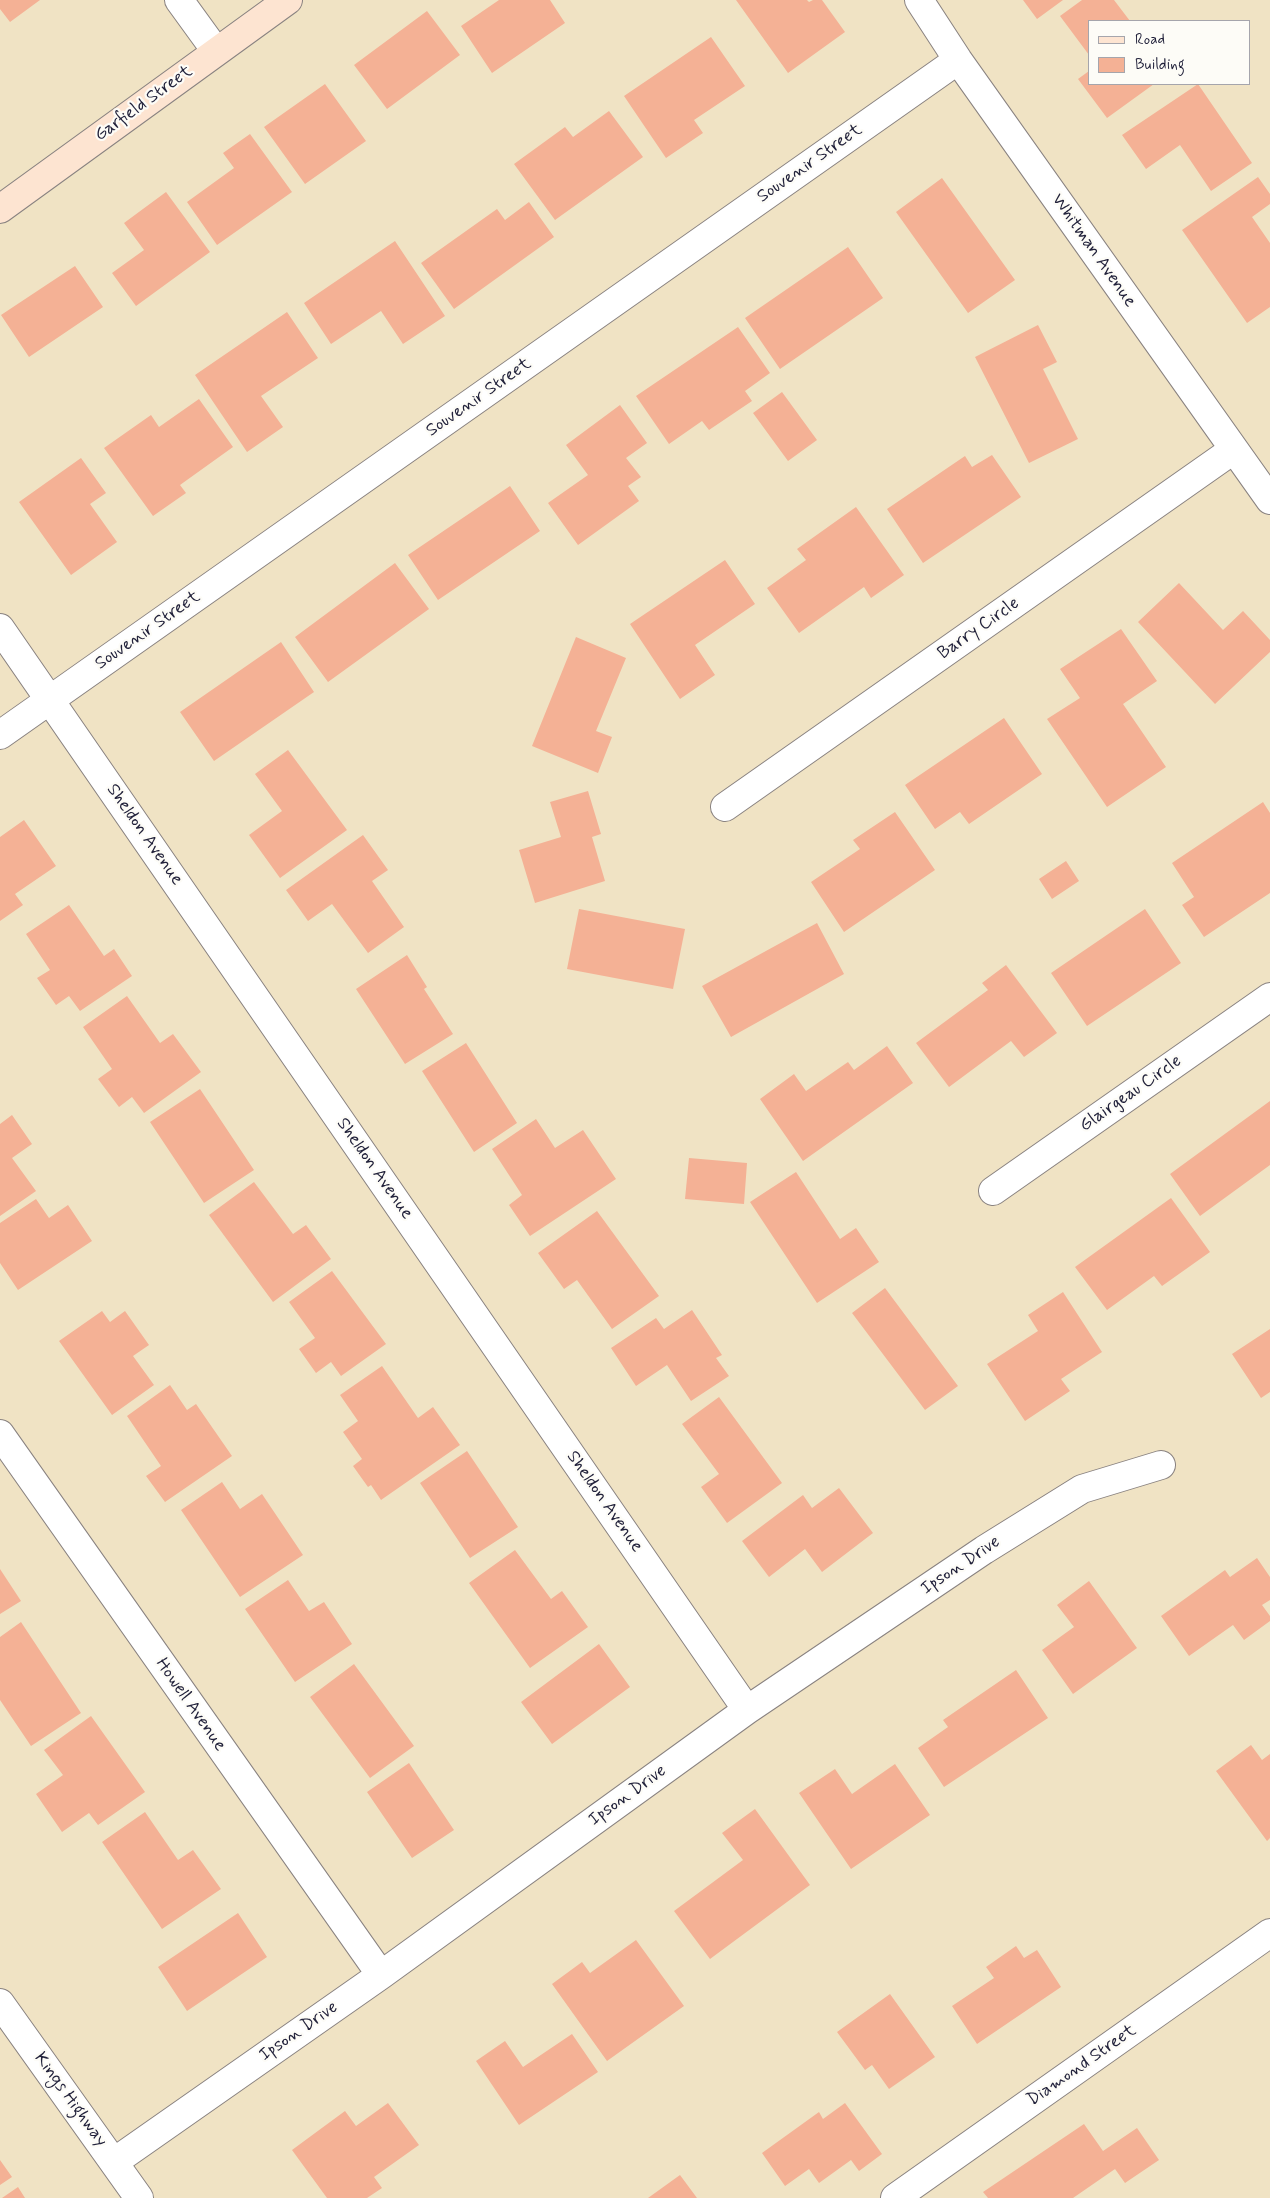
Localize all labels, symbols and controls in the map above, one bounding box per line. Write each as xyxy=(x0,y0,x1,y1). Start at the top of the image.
legend xyxy=(1088,20,1250,85)
text: Road xyxy=(1135,30,1165,50)
text: Building xyxy=(1135,55,1185,75)
street label: Garfield Street xyxy=(91,61,197,147)
street label: Souvenir Street xyxy=(753,120,867,208)
street label: Whitman Avenue xyxy=(1046,190,1140,312)
street label: Souvenir Street xyxy=(422,354,536,442)
street label: Souvenir Street xyxy=(91,587,205,675)
street label: Barry Circle xyxy=(934,593,1024,665)
street label: Sheldon Avenue xyxy=(101,780,187,890)
street label: Glairgeau Circle xyxy=(1076,1051,1186,1137)
street label: Sheldon Avenue xyxy=(331,1114,417,1224)
street label: Sheldon Avenue xyxy=(561,1447,647,1557)
street label: Ipson Drive xyxy=(917,1532,1005,1600)
street label: Howell Avenue xyxy=(150,1654,230,1756)
street label: Ipson Drive xyxy=(585,1761,671,1831)
street label: Ipson Drive xyxy=(256,1997,342,2067)
street label: Diamond Street xyxy=(1023,2020,1141,2112)
street label: Kings Highway xyxy=(29,2049,111,2151)

